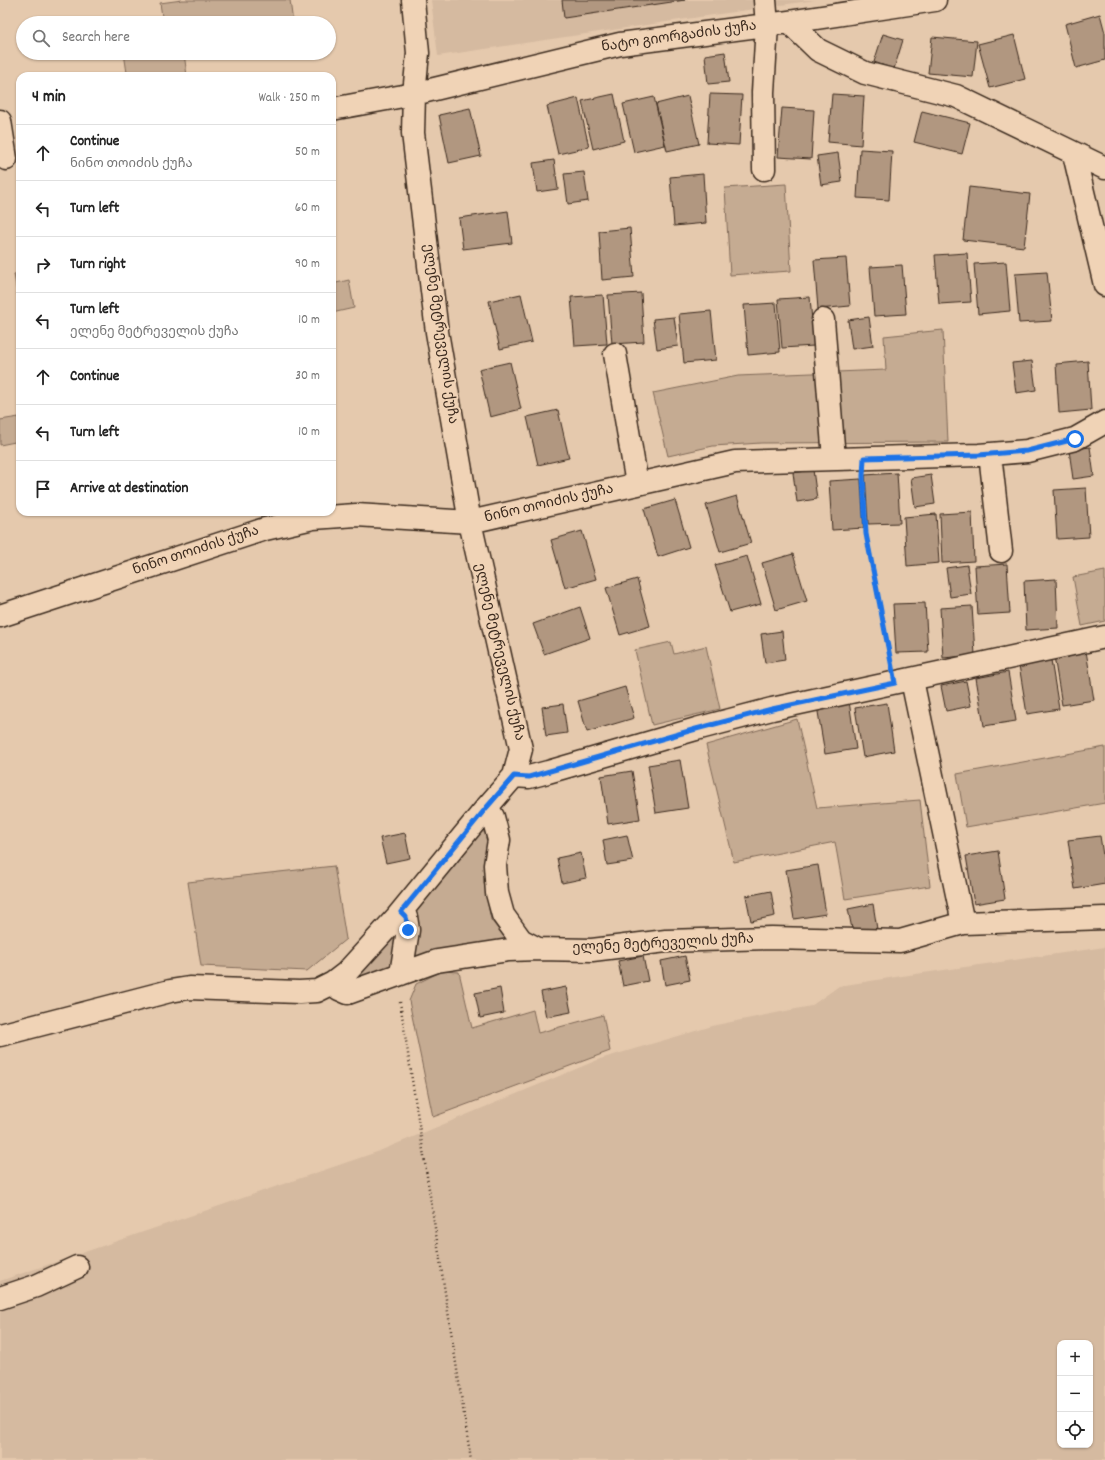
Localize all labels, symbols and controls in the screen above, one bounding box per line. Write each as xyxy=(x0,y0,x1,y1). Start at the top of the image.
search box xyxy=(16,16,336,60)
street label: ნატო გიორგაძის ქუჩა xyxy=(600,16,758,58)
icon: search xyxy=(30,27,52,49)
text: Search here xyxy=(62,27,130,49)
text: 4 min xyxy=(32,86,66,110)
text: Walk · 250 m xyxy=(258,89,320,108)
text: Continue xyxy=(70,131,119,153)
icon: ahead xyxy=(32,142,54,164)
text: 50 m xyxy=(295,143,320,162)
text: ნინო თოიძის ქუჩა xyxy=(70,155,193,174)
icon: left xyxy=(32,198,54,220)
text: Turn left xyxy=(70,198,119,220)
text: 60 m xyxy=(295,199,320,218)
street label: ელენე მეტრეველის ქუჩა xyxy=(417,243,463,425)
icon: right xyxy=(32,254,54,276)
text: Turn right xyxy=(70,254,126,276)
text: 90 m xyxy=(295,255,320,274)
text: Turn left xyxy=(70,299,119,321)
icon: left xyxy=(32,310,54,332)
text: 10 m xyxy=(298,311,320,330)
text: ელენე მეტრეველის ქუჩა xyxy=(70,323,239,342)
icon: ahead xyxy=(32,366,54,388)
text: Continue xyxy=(70,366,119,388)
text: 30 m xyxy=(295,367,320,386)
icon: left xyxy=(32,422,54,444)
text: Turn left xyxy=(70,422,119,444)
text: 10 m xyxy=(298,423,320,442)
route start xyxy=(1066,430,1084,448)
icon: arrive xyxy=(32,478,54,500)
text: Arrive at destination xyxy=(70,478,188,500)
street label: ნინო თოიძის ქუჩა xyxy=(482,479,616,529)
street label: ნინო თოიძის ქუჩა xyxy=(130,521,262,581)
street label: ელენე მეტრეველის ქუჩა xyxy=(469,561,529,743)
route end xyxy=(399,921,417,939)
street label: ელენე მეტრეველის ქუჩა xyxy=(572,929,754,959)
map controls xyxy=(1057,1340,1093,1448)
button: + xyxy=(1057,1340,1093,1376)
button: − xyxy=(1057,1376,1093,1412)
button: locate xyxy=(1057,1412,1093,1448)

